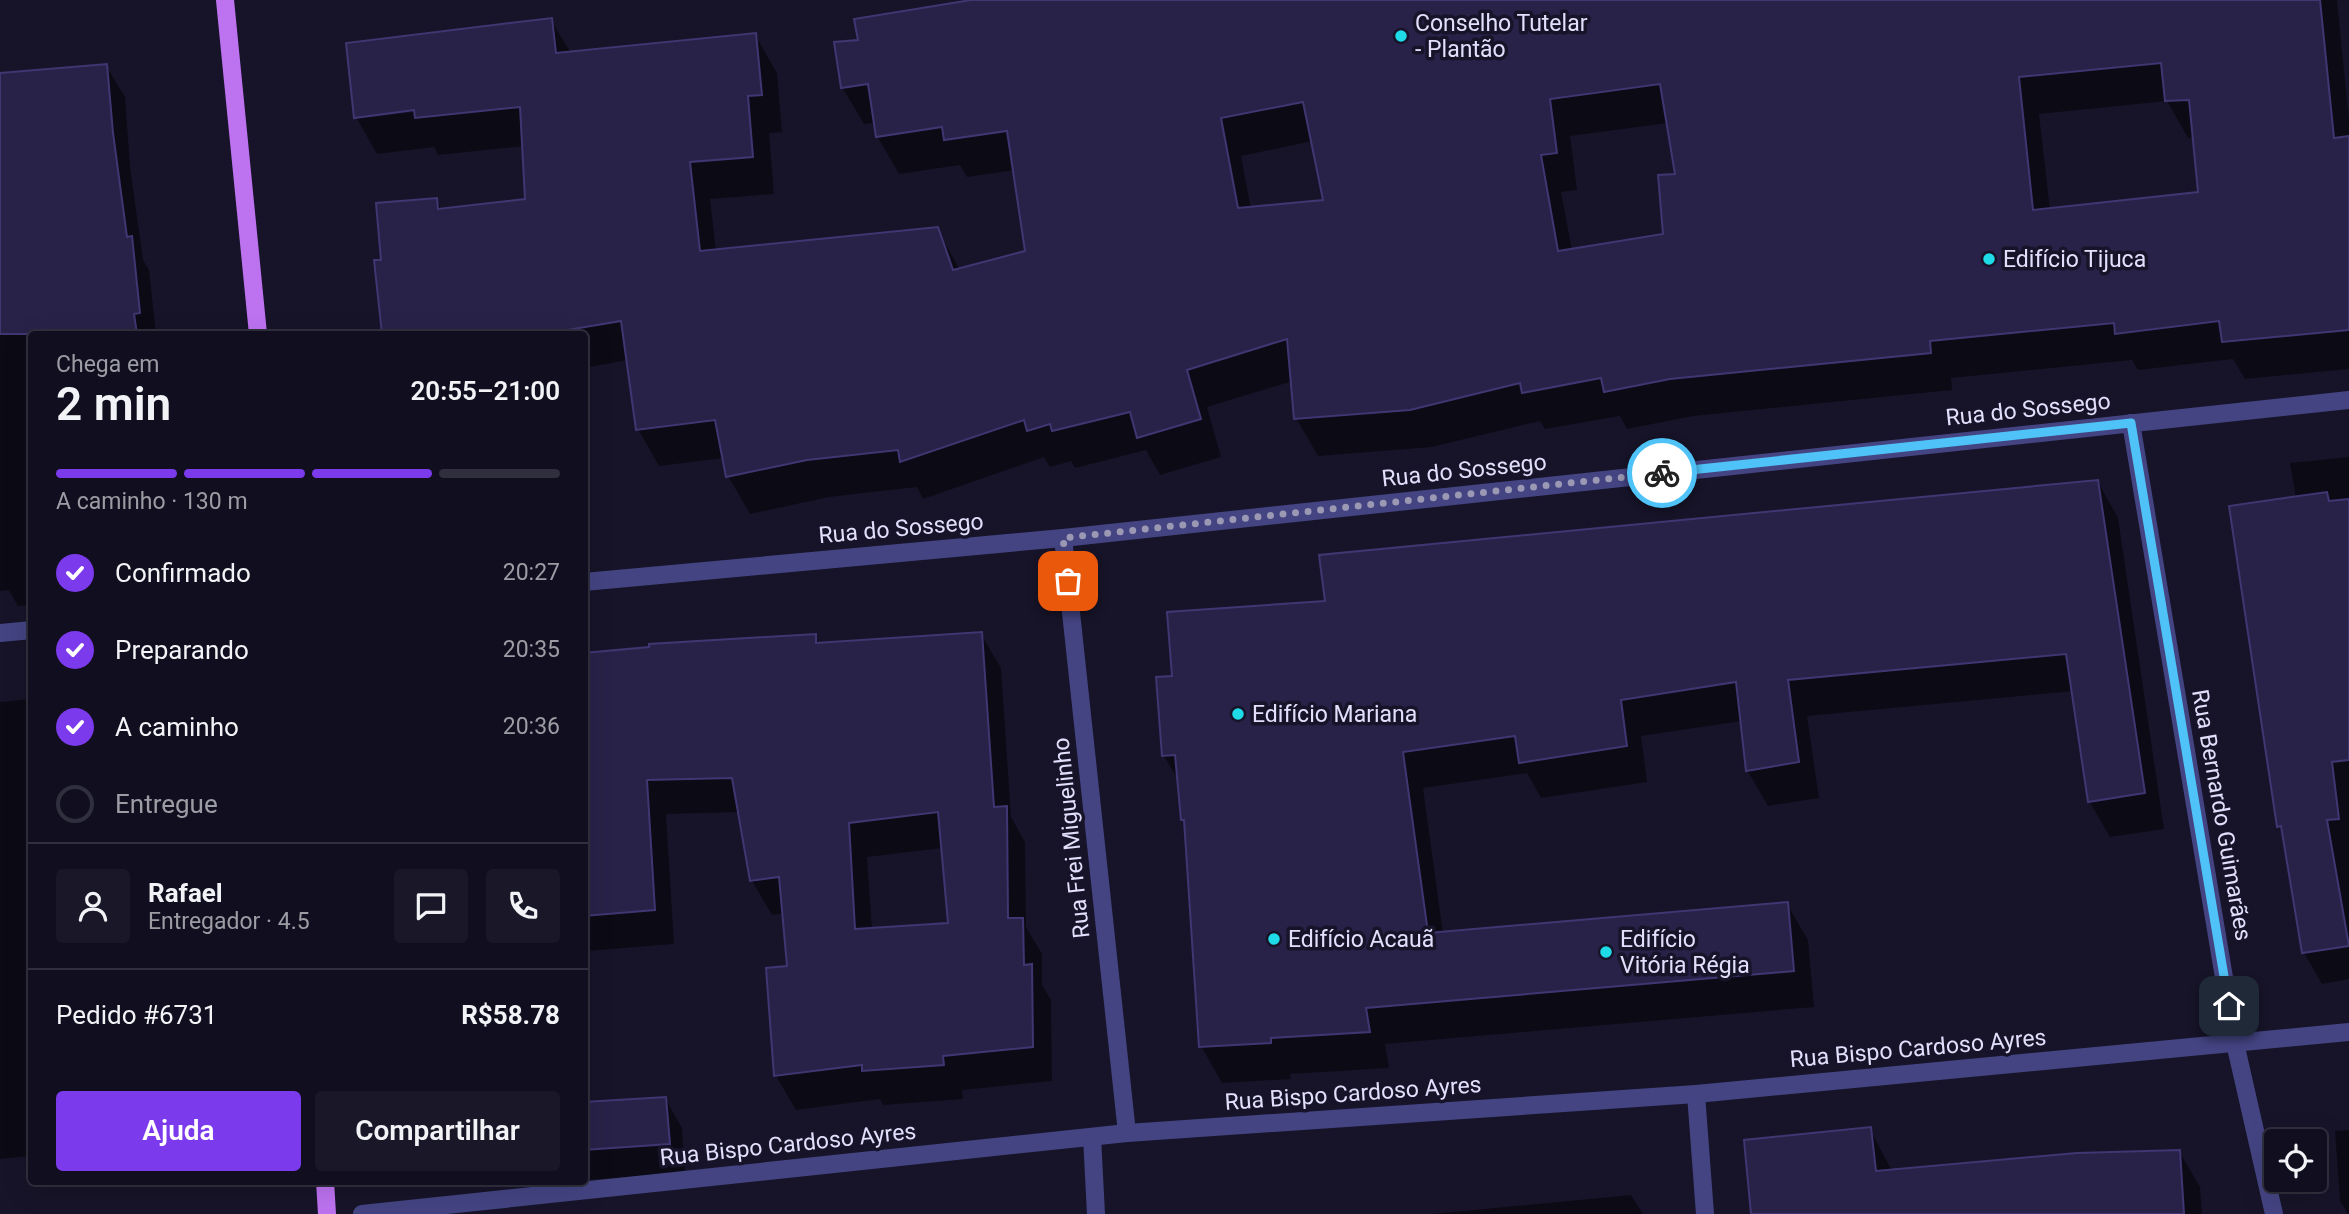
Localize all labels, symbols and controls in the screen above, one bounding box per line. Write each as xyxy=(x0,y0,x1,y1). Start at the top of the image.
place label: Conselho Tutelar - Plantão xyxy=(1415,10,1588,63)
marker: Conselho Tutelar - Plantão xyxy=(1393,28,1409,44)
place label: Edifício Tijuca xyxy=(2003,246,2146,273)
marker: Edifício Tijuca xyxy=(1981,251,1997,267)
text: Chega em xyxy=(56,351,159,378)
text: 20:55–21:00 xyxy=(410,376,560,406)
text: 2 min xyxy=(56,377,171,431)
street label: Rua do Sossego xyxy=(1944,387,2112,432)
courier xyxy=(1627,438,1697,508)
street label: Rua do Sossego xyxy=(1380,448,1548,493)
icon: bike xyxy=(1643,454,1681,492)
text: A caminho · 130 m xyxy=(56,488,248,515)
street label: Rua do Sossego xyxy=(817,508,985,549)
pin xyxy=(1038,551,1098,611)
icon: check xyxy=(56,554,94,592)
text: Confirmado xyxy=(115,558,251,588)
text: 20:27 xyxy=(503,559,560,586)
icon: bag xyxy=(1049,562,1087,600)
icon: check xyxy=(56,631,94,669)
text: Preparando xyxy=(115,635,249,665)
text: 20:35 xyxy=(503,636,560,663)
street label: Rua Bernardo Guimarães xyxy=(2186,687,2257,943)
place label: Edifício Mariana xyxy=(1252,701,1417,728)
marker: Edifício Mariana xyxy=(1230,706,1246,722)
icon: check xyxy=(56,708,94,746)
text: A caminho xyxy=(115,712,239,742)
text: 20:36 xyxy=(503,713,560,740)
street label: Rua Frei Miguelinho xyxy=(1048,736,1095,940)
text: Entregue xyxy=(115,789,218,819)
button: person xyxy=(56,869,130,943)
button: chat xyxy=(394,869,468,943)
button: phone xyxy=(486,869,560,943)
text: Rafael xyxy=(148,878,223,908)
text: Entregador · 4.5 xyxy=(148,908,310,935)
place label: Edifício Acauã xyxy=(1288,926,1434,953)
place label: Edifício Vitória Régia xyxy=(1620,926,1750,979)
marker: Edifício Acauã xyxy=(1266,931,1282,947)
marker: Edifício Vitória Régia xyxy=(1598,944,1614,960)
pin xyxy=(2199,976,2259,1036)
icon: home xyxy=(2210,987,2248,1025)
text: Pedido #6731 xyxy=(56,1000,217,1030)
text: R$58.78 xyxy=(461,1000,560,1030)
street label: Rua Bispo Cardoso Ayres xyxy=(1789,1024,2047,1073)
street label: Rua Bispo Cardoso Ayres xyxy=(1224,1071,1482,1116)
button: Ajuda xyxy=(56,1091,301,1171)
button: Compartilhar xyxy=(315,1091,560,1171)
street label: Rua Bispo Cardoso Ayres xyxy=(659,1118,917,1171)
map controls xyxy=(2264,1129,2327,1192)
button: locate xyxy=(2264,1129,2327,1192)

